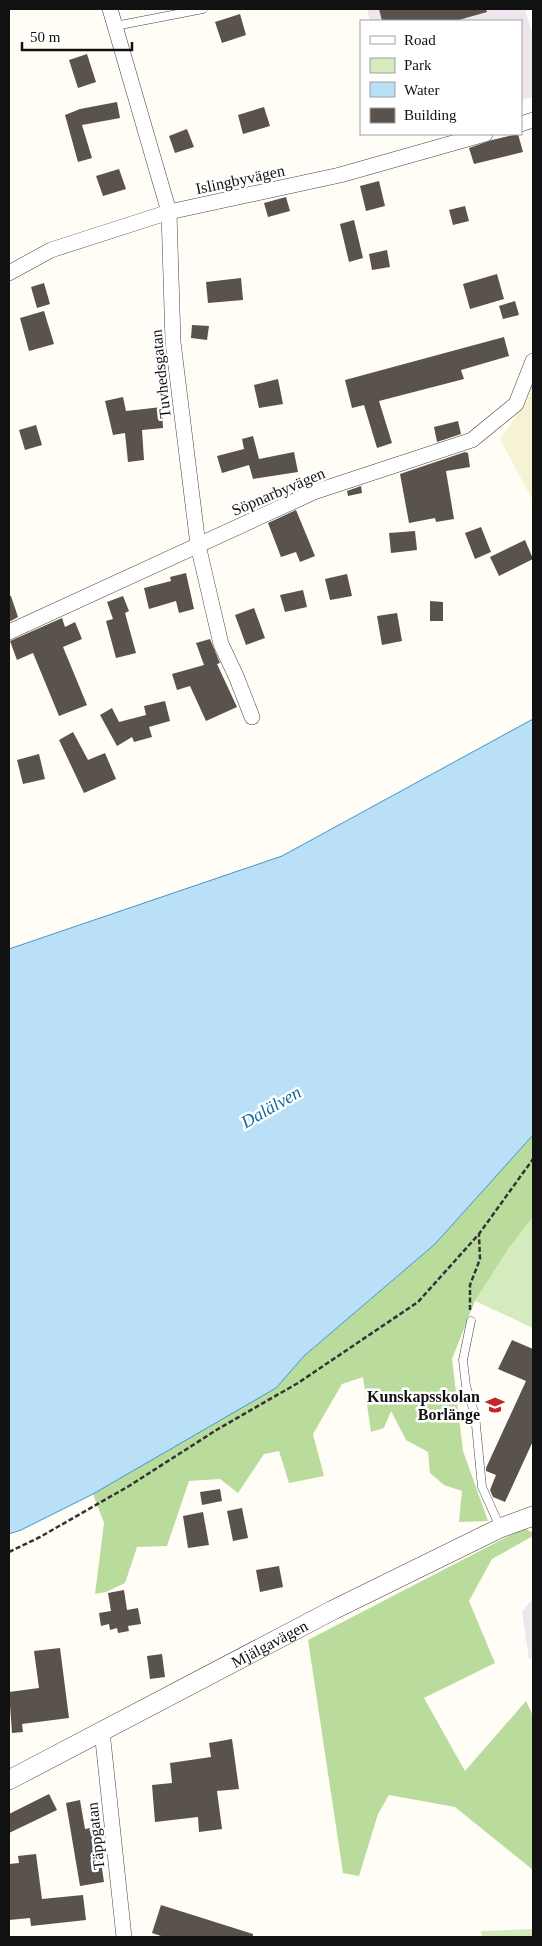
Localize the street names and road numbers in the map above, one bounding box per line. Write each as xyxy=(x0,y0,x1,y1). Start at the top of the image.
street label: Islingbyvägen xyxy=(194,162,286,198)
street label: Tuvhedsgatan xyxy=(147,329,175,419)
street label: Söpnarbyvägen xyxy=(229,464,328,520)
street label: Mjälgavägen xyxy=(229,1617,311,1671)
street label: Täppgatan xyxy=(84,1801,108,1870)

